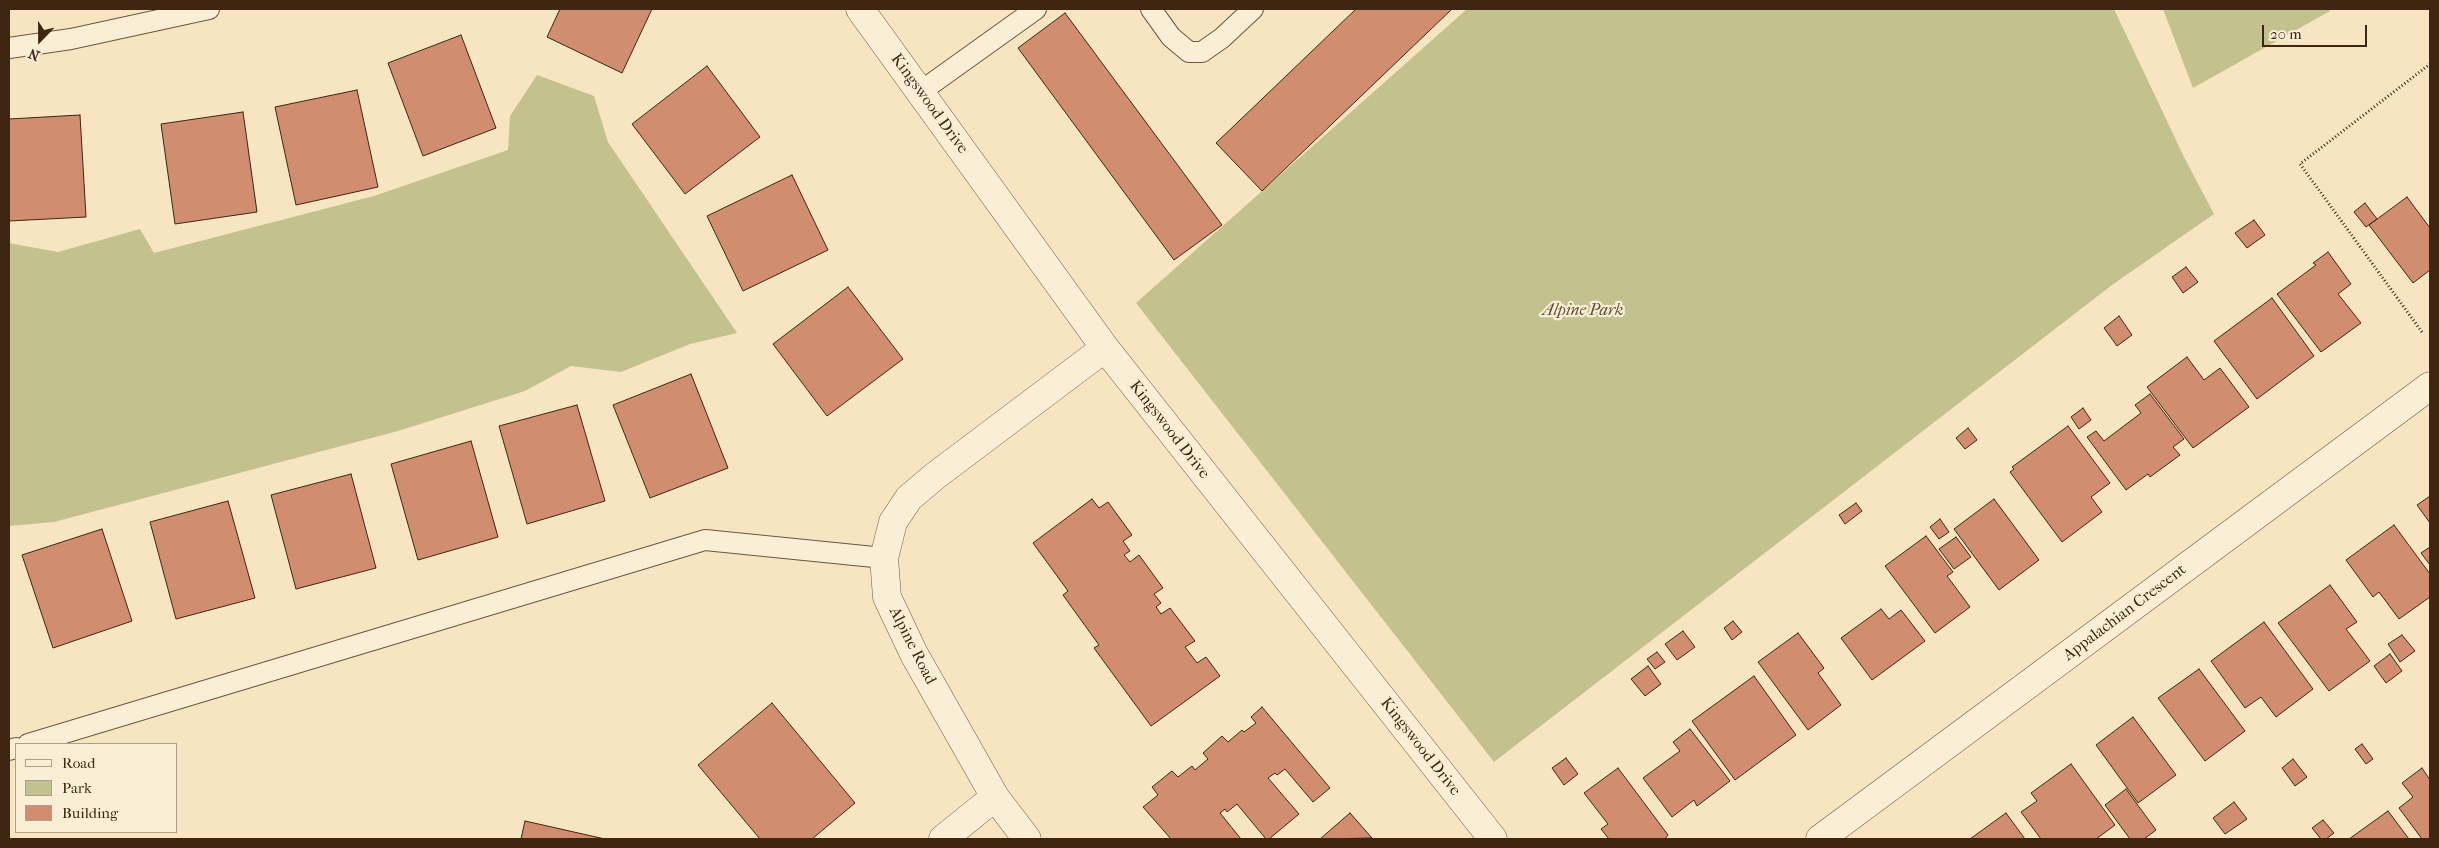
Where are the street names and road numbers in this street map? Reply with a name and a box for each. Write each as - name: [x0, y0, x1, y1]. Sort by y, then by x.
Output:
- street label: Kingswood Drive: [886, 50, 972, 158]
- street label: Kingswood Drive: [1125, 377, 1213, 483]
- street label: Appalachian Crescent: [2060, 561, 2190, 665]
- street label: Alpine Road: [884, 604, 940, 688]
- street label: Kingswood Drive: [1376, 694, 1464, 800]

